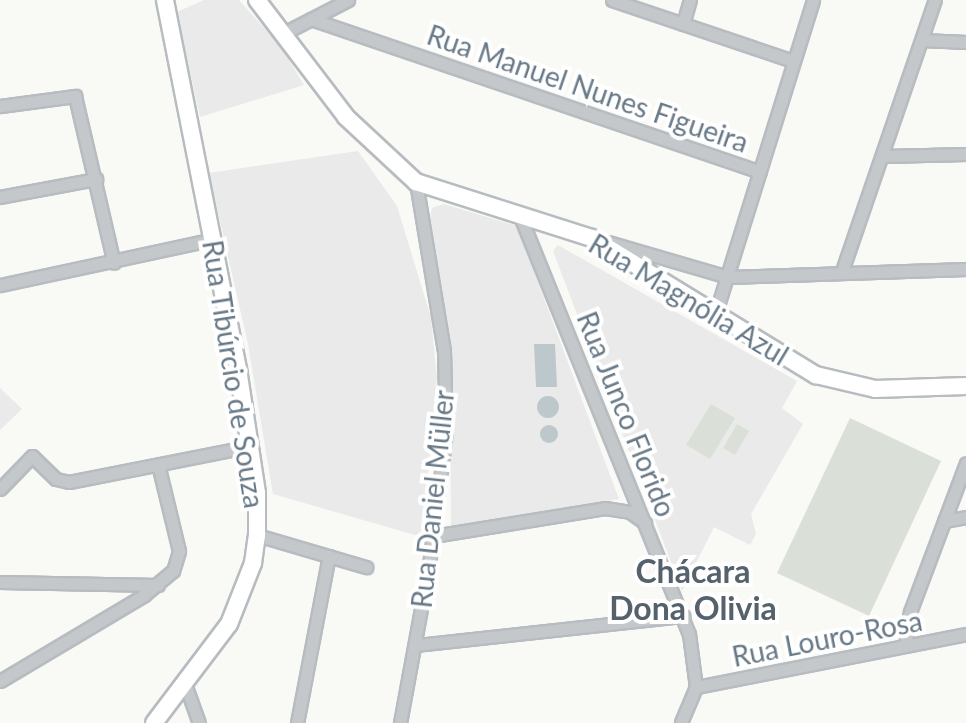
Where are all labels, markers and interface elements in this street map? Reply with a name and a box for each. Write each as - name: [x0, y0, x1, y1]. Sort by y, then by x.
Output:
- street label: Rua Manuel Nunes Figueira: [423, 17, 753, 159]
- street label: Rua Magnólia Azul: [583, 226, 795, 372]
- street label: Rua Tibúrcio de Souza: [196, 237, 272, 511]
- street label: Rua Junco Florido: [570, 306, 684, 522]
- street label: Rua Daniel Müller: [404, 388, 460, 610]
- district label: Chácara Dona Olivia: [609, 553, 777, 628]
- street label: Rua Louro-Rosa: [729, 603, 925, 673]

